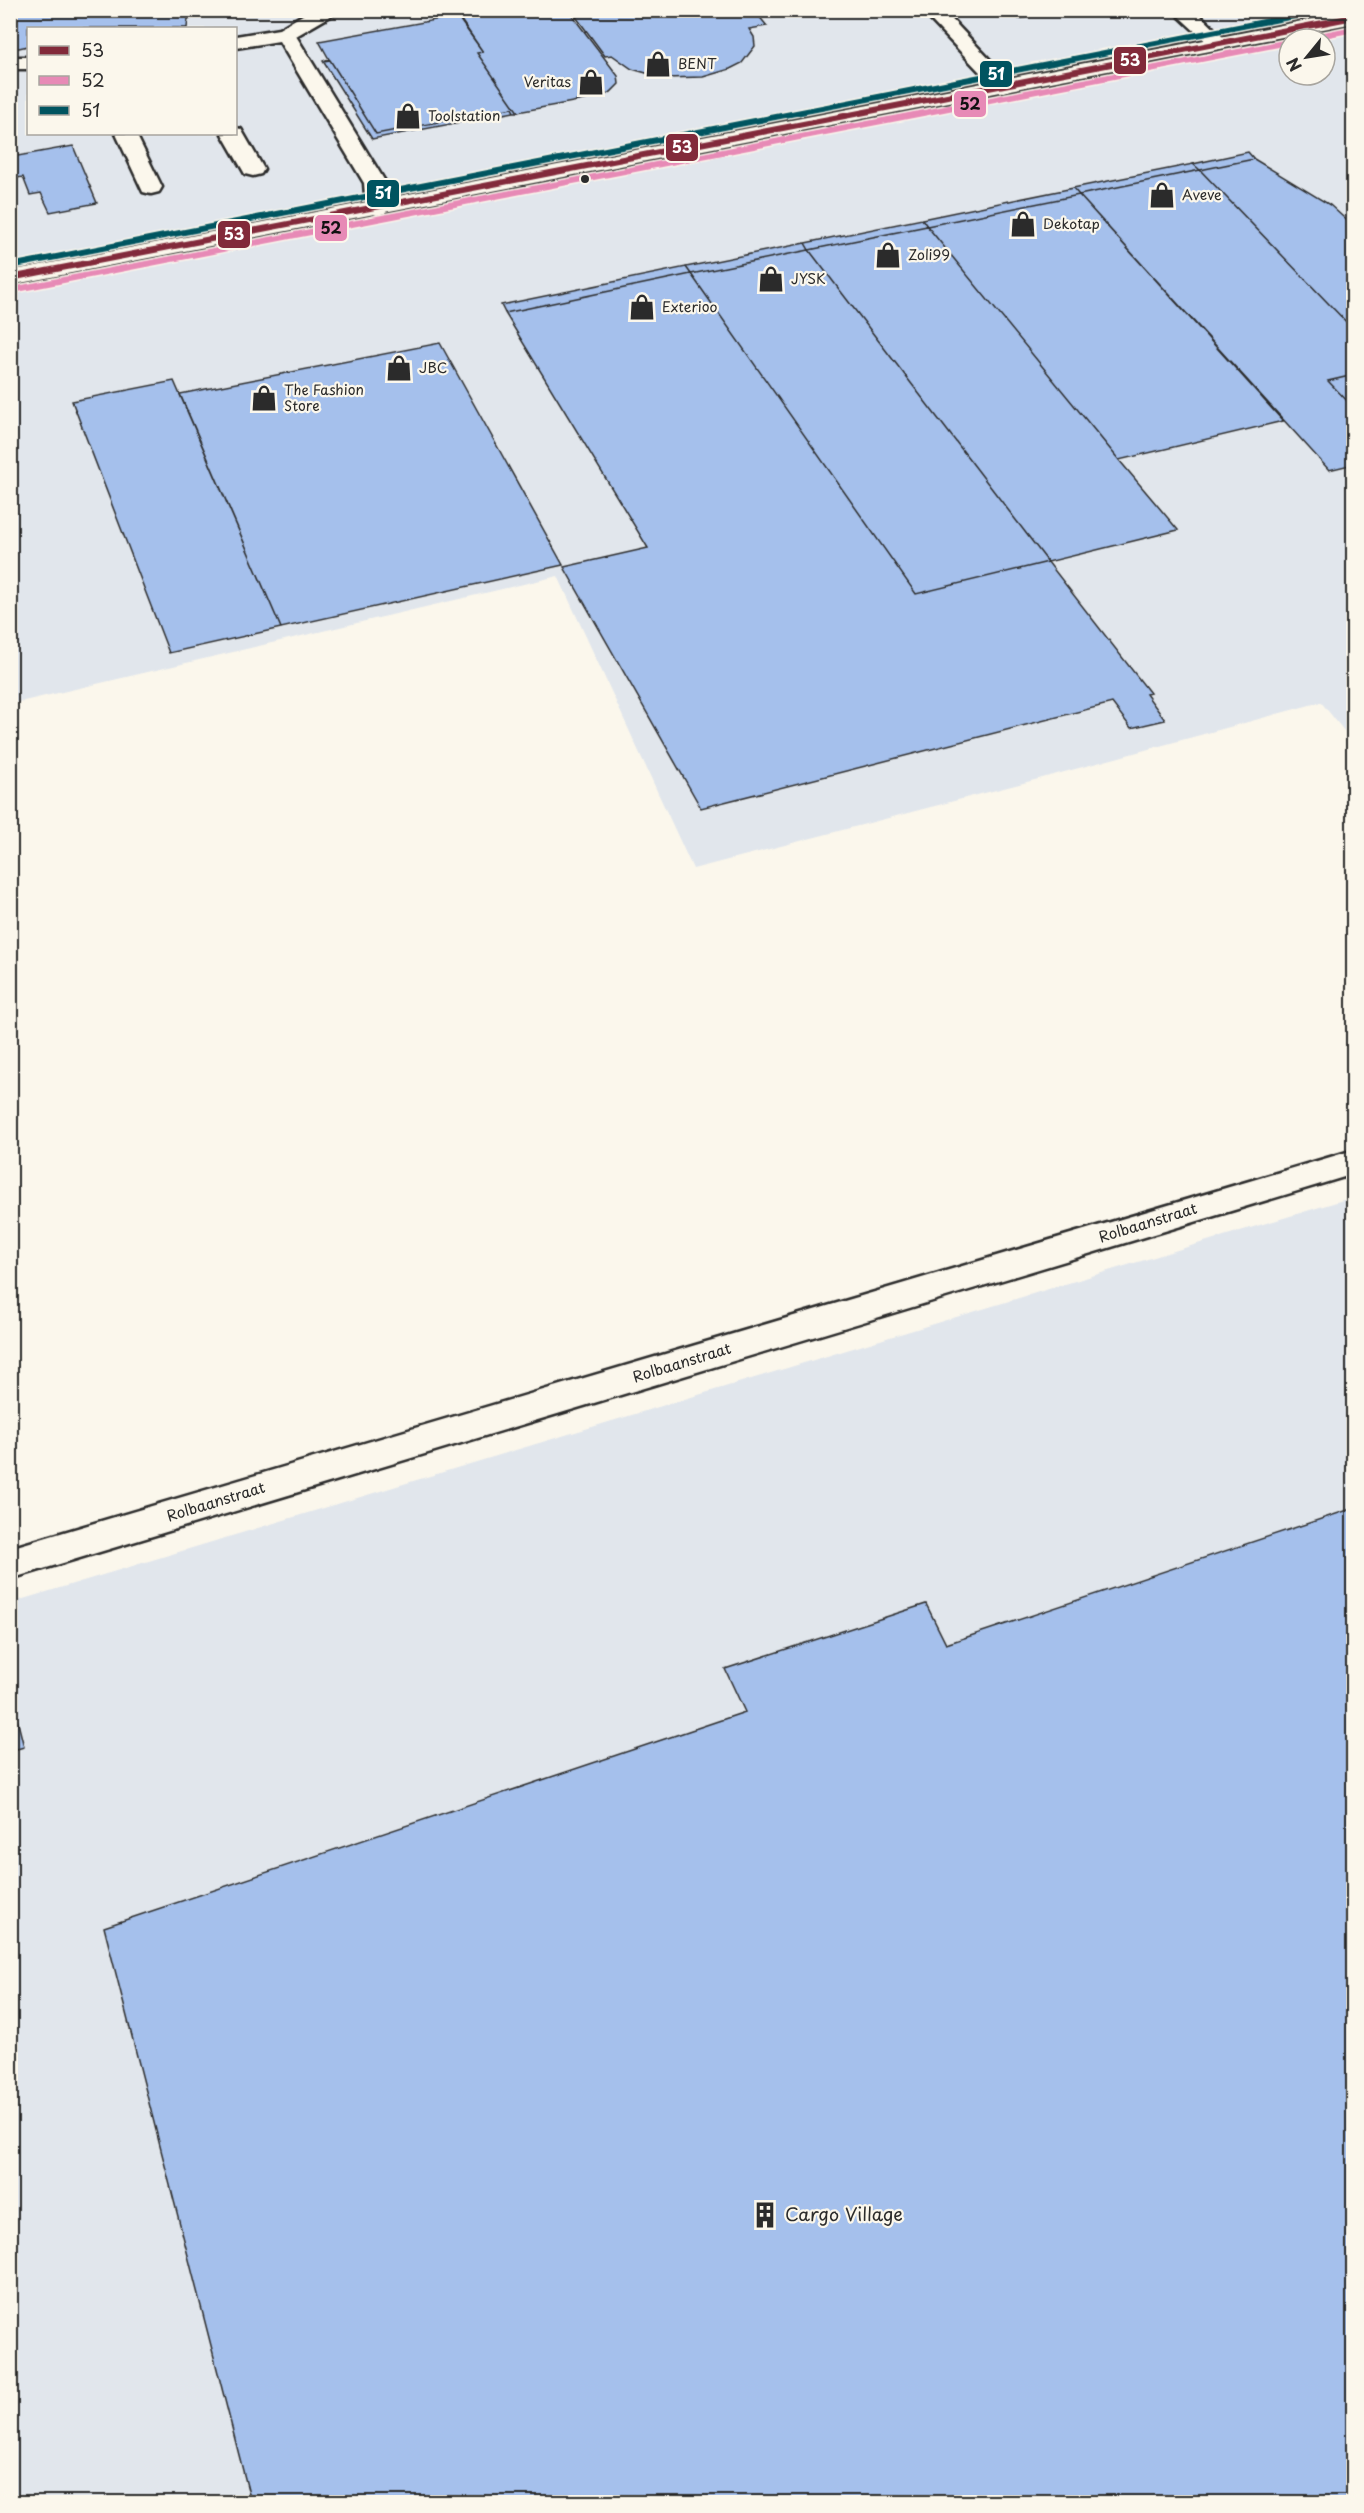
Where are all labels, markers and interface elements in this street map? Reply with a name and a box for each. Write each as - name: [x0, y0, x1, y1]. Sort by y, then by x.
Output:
- legend: [27, 27, 237, 135]
- north arrow: [1277, 27, 1337, 87]
- text: 53: [81, 36, 104, 63]
- line badge: 53: [1113, 46, 1147, 75]
- text: 53: [1120, 47, 1140, 71]
- shop icon: BENT: [643, 49, 673, 79]
- place label: BENT: [678, 53, 717, 74]
- text: N: [1280, 54, 1307, 76]
- line badge: 51: [979, 60, 1013, 88]
- text: 51: [987, 61, 1005, 85]
- text: 52: [81, 66, 105, 93]
- shop icon: Veritas: [576, 67, 606, 97]
- place label: Veritas: [524, 71, 571, 92]
- line badge: 52: [953, 90, 987, 118]
- text: 52: [960, 91, 980, 115]
- text: 51: [81, 96, 100, 123]
- shop icon: Toolstation: [393, 101, 423, 131]
- place label: Toolstation: [428, 105, 500, 126]
- line badge: 53: [665, 133, 699, 162]
- text: 53: [672, 134, 692, 158]
- unlabelled marker: [579, 173, 591, 185]
- line badge: 51: [366, 179, 400, 208]
- text: 51: [374, 180, 392, 204]
- shop icon: Aveve: [1147, 180, 1177, 210]
- place label: Aveve: [1182, 184, 1222, 205]
- shop icon: Dekotap: [1008, 209, 1038, 239]
- place label: Dekotap: [1043, 213, 1100, 234]
- line badge: 52: [314, 214, 348, 242]
- text: 52: [321, 215, 341, 239]
- line badge: 53: [217, 220, 251, 249]
- text: 53: [224, 221, 244, 245]
- shop icon: Zoli99: [873, 240, 903, 270]
- place label: Zoli99: [908, 244, 950, 265]
- shop icon: JYSK: [756, 264, 786, 294]
- place label: JYSK: [791, 268, 826, 289]
- shop icon: Exterioo: [627, 292, 657, 322]
- place label: Exterioo: [662, 296, 717, 317]
- shop icon: JBC: [384, 353, 414, 383]
- place label: JBC: [419, 357, 447, 378]
- place label: The Fashion Store: [284, 379, 364, 416]
- shop icon: The Fashion Store: [249, 383, 279, 413]
- street label: Rolbaanstraat: [1096, 1196, 1200, 1247]
- street label: Rolbaanstraat: [630, 1336, 734, 1387]
- street label: Rolbaanstraat: [164, 1475, 268, 1526]
- building icon: Cargo Village: [750, 2200, 780, 2230]
- place label: Cargo Village: [785, 2200, 903, 2227]

